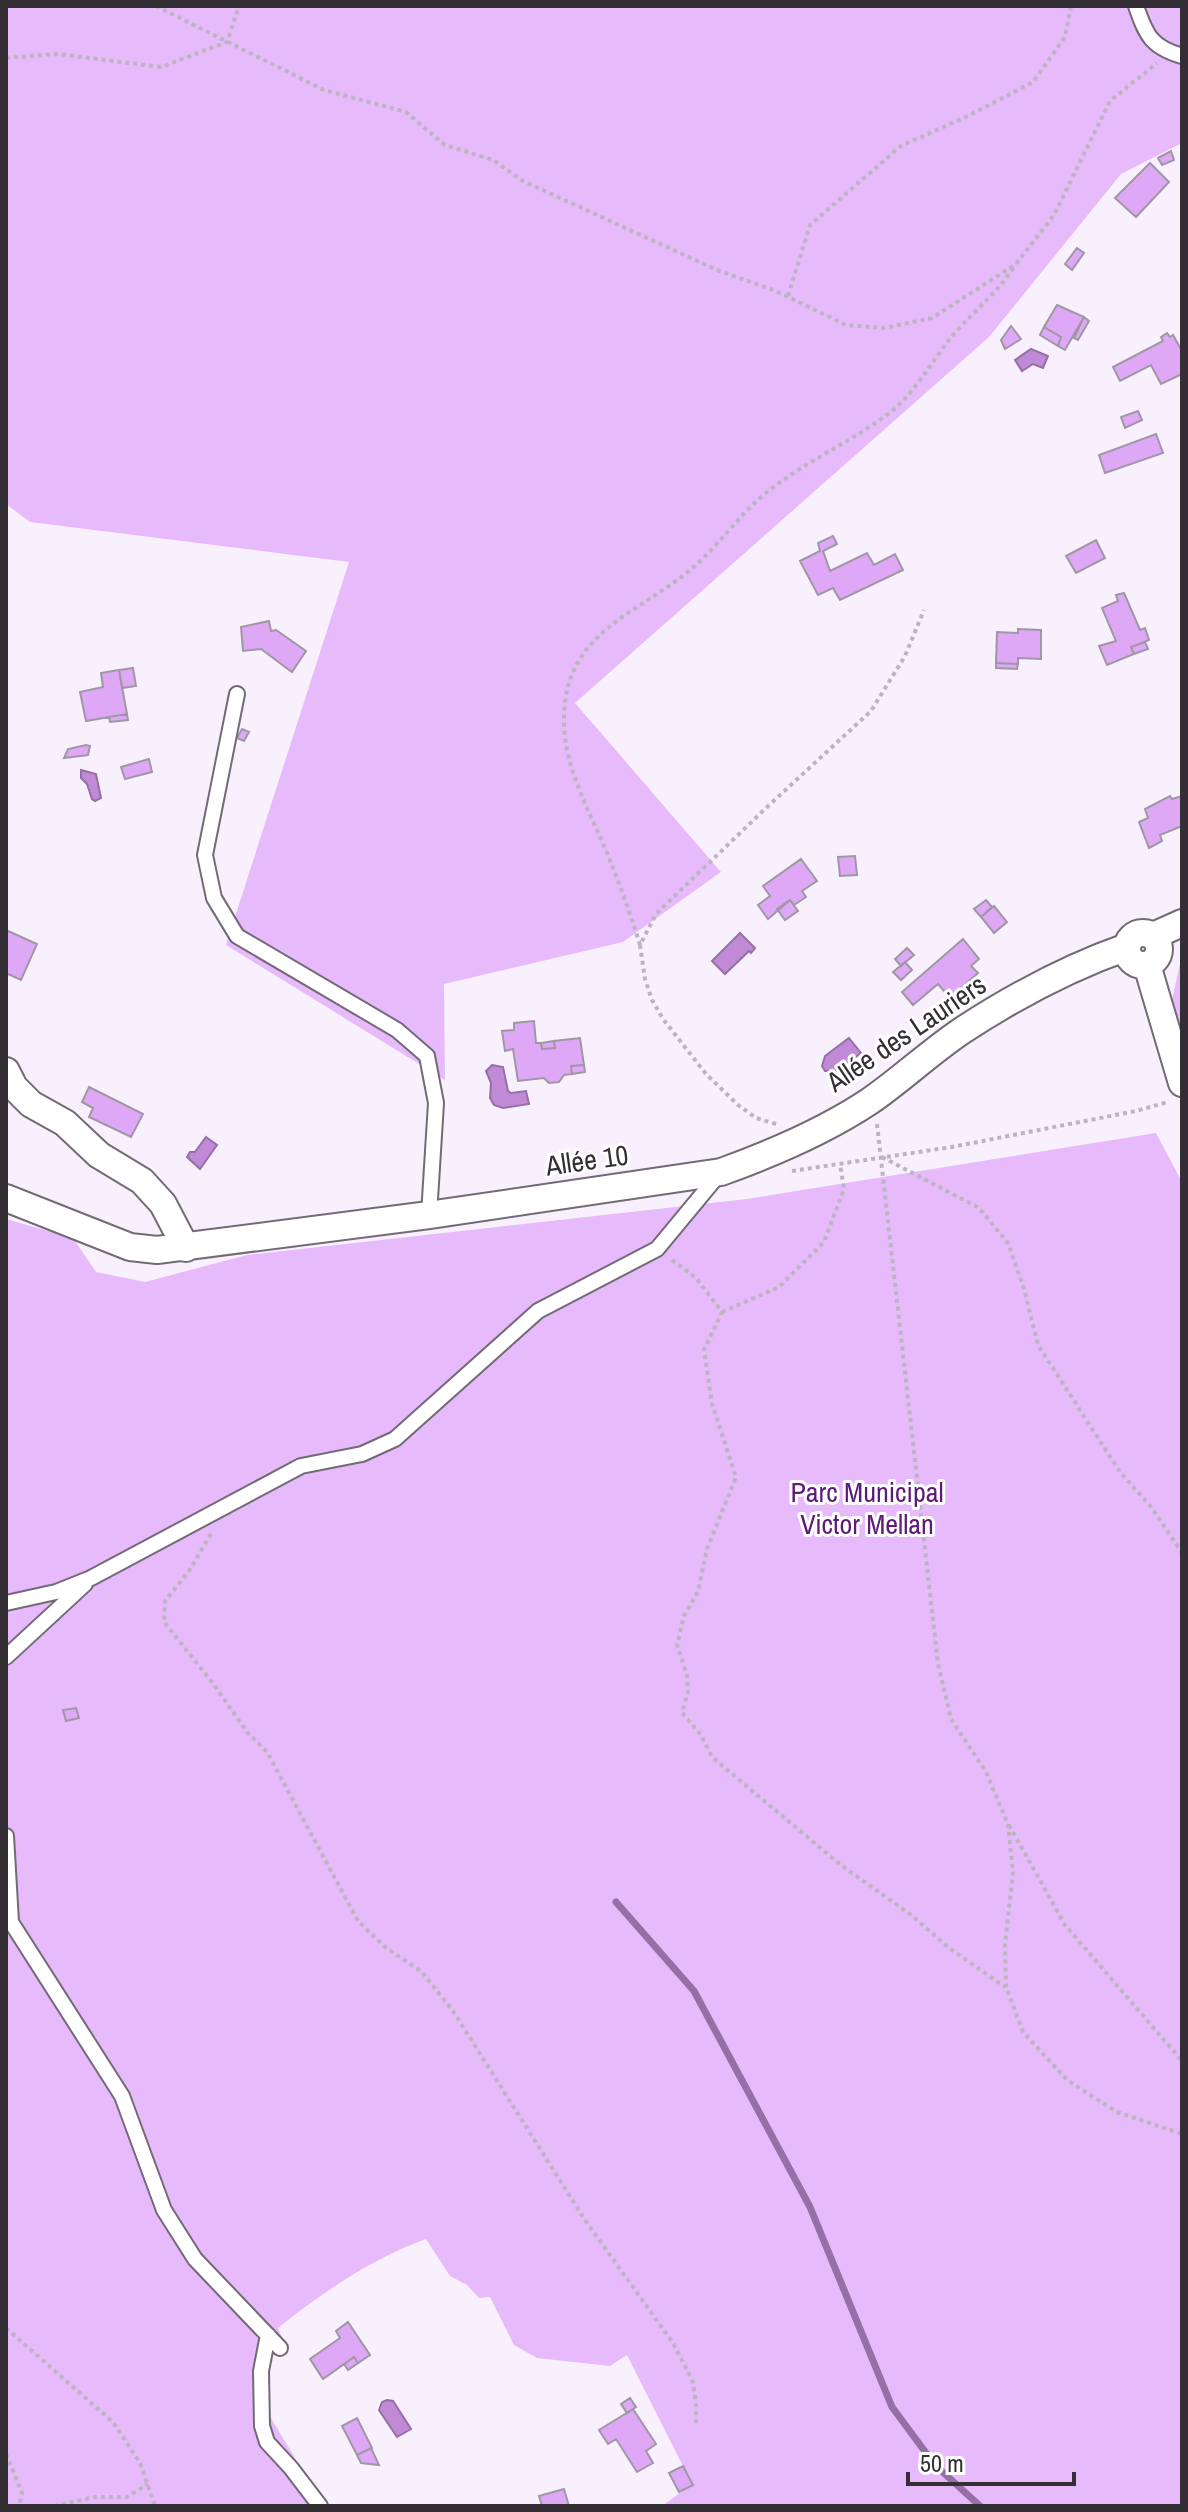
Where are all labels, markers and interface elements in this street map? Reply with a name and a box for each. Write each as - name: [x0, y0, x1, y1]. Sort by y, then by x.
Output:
- street label: Allée des Lauriers: [818, 966, 993, 1101]
- street label: Allée 10: [542, 1135, 631, 1185]
- park label: Parc Municipal Victor Mellan: [790, 1473, 944, 1543]
- scale bar: [908, 2436, 1074, 2486]
- text: 50 m: [920, 2447, 964, 2479]

